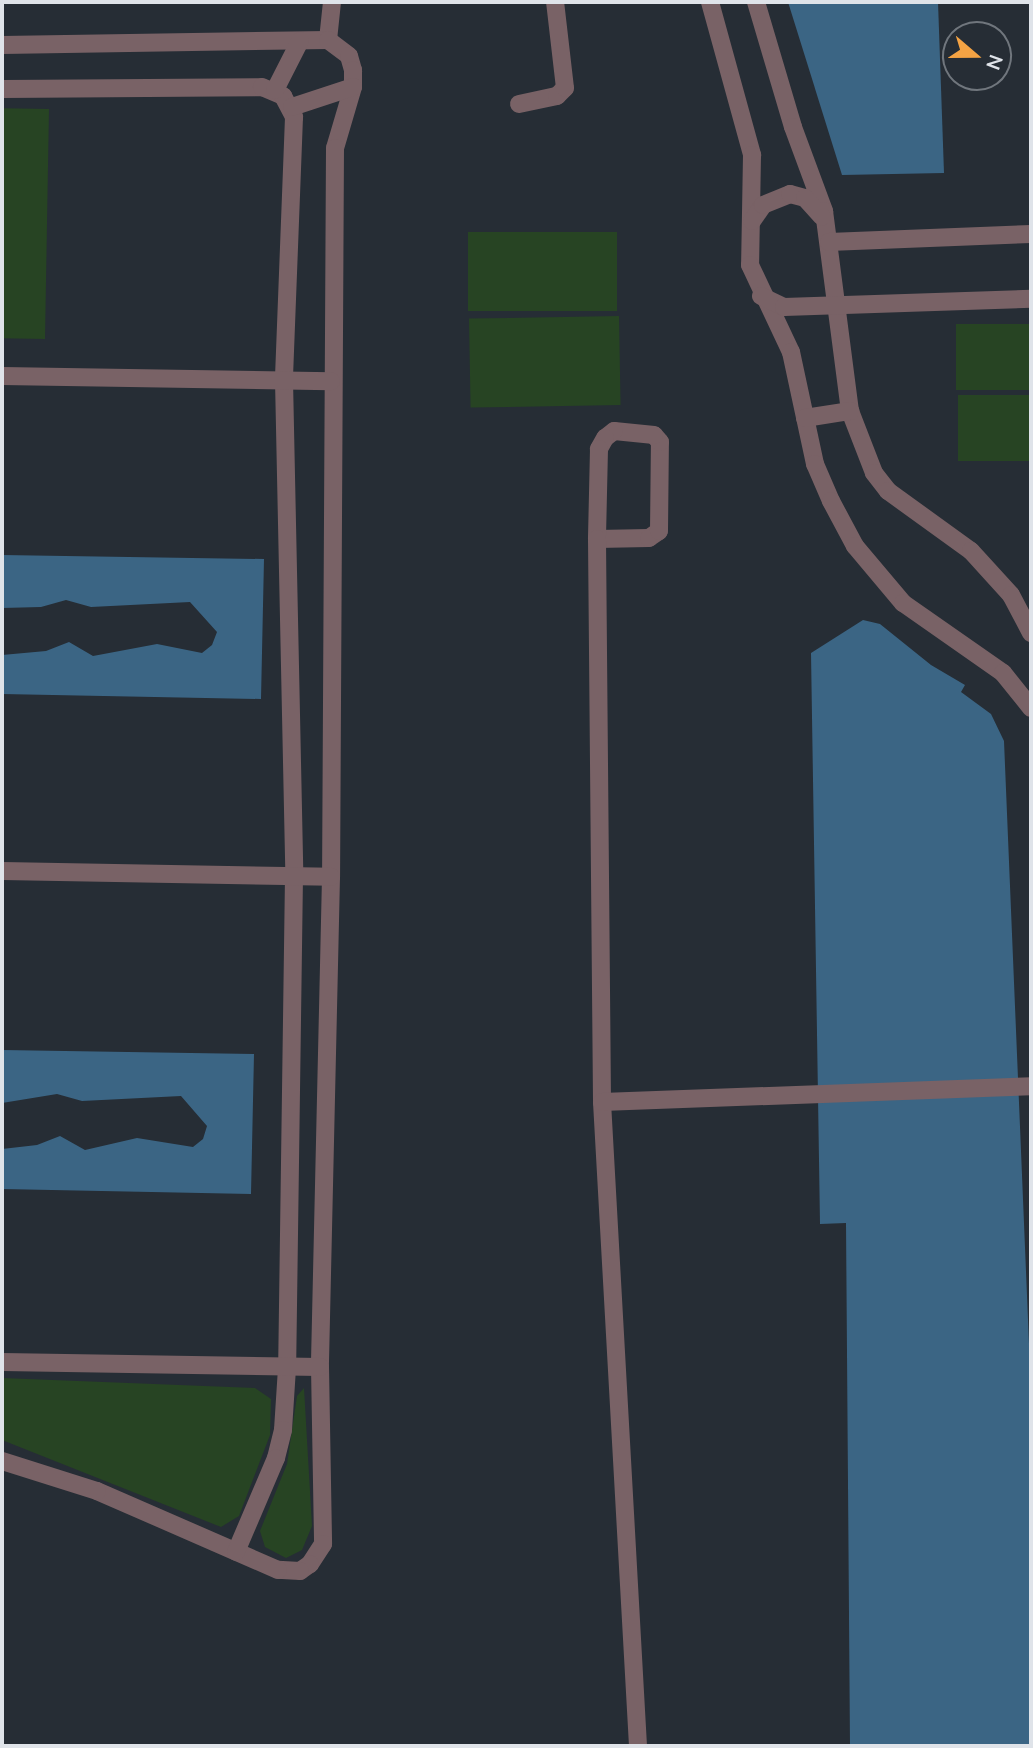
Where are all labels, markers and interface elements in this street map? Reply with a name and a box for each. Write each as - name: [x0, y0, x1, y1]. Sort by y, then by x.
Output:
- north arrow: [942, 21, 1012, 91]
- text: N: [981, 52, 1009, 73]

